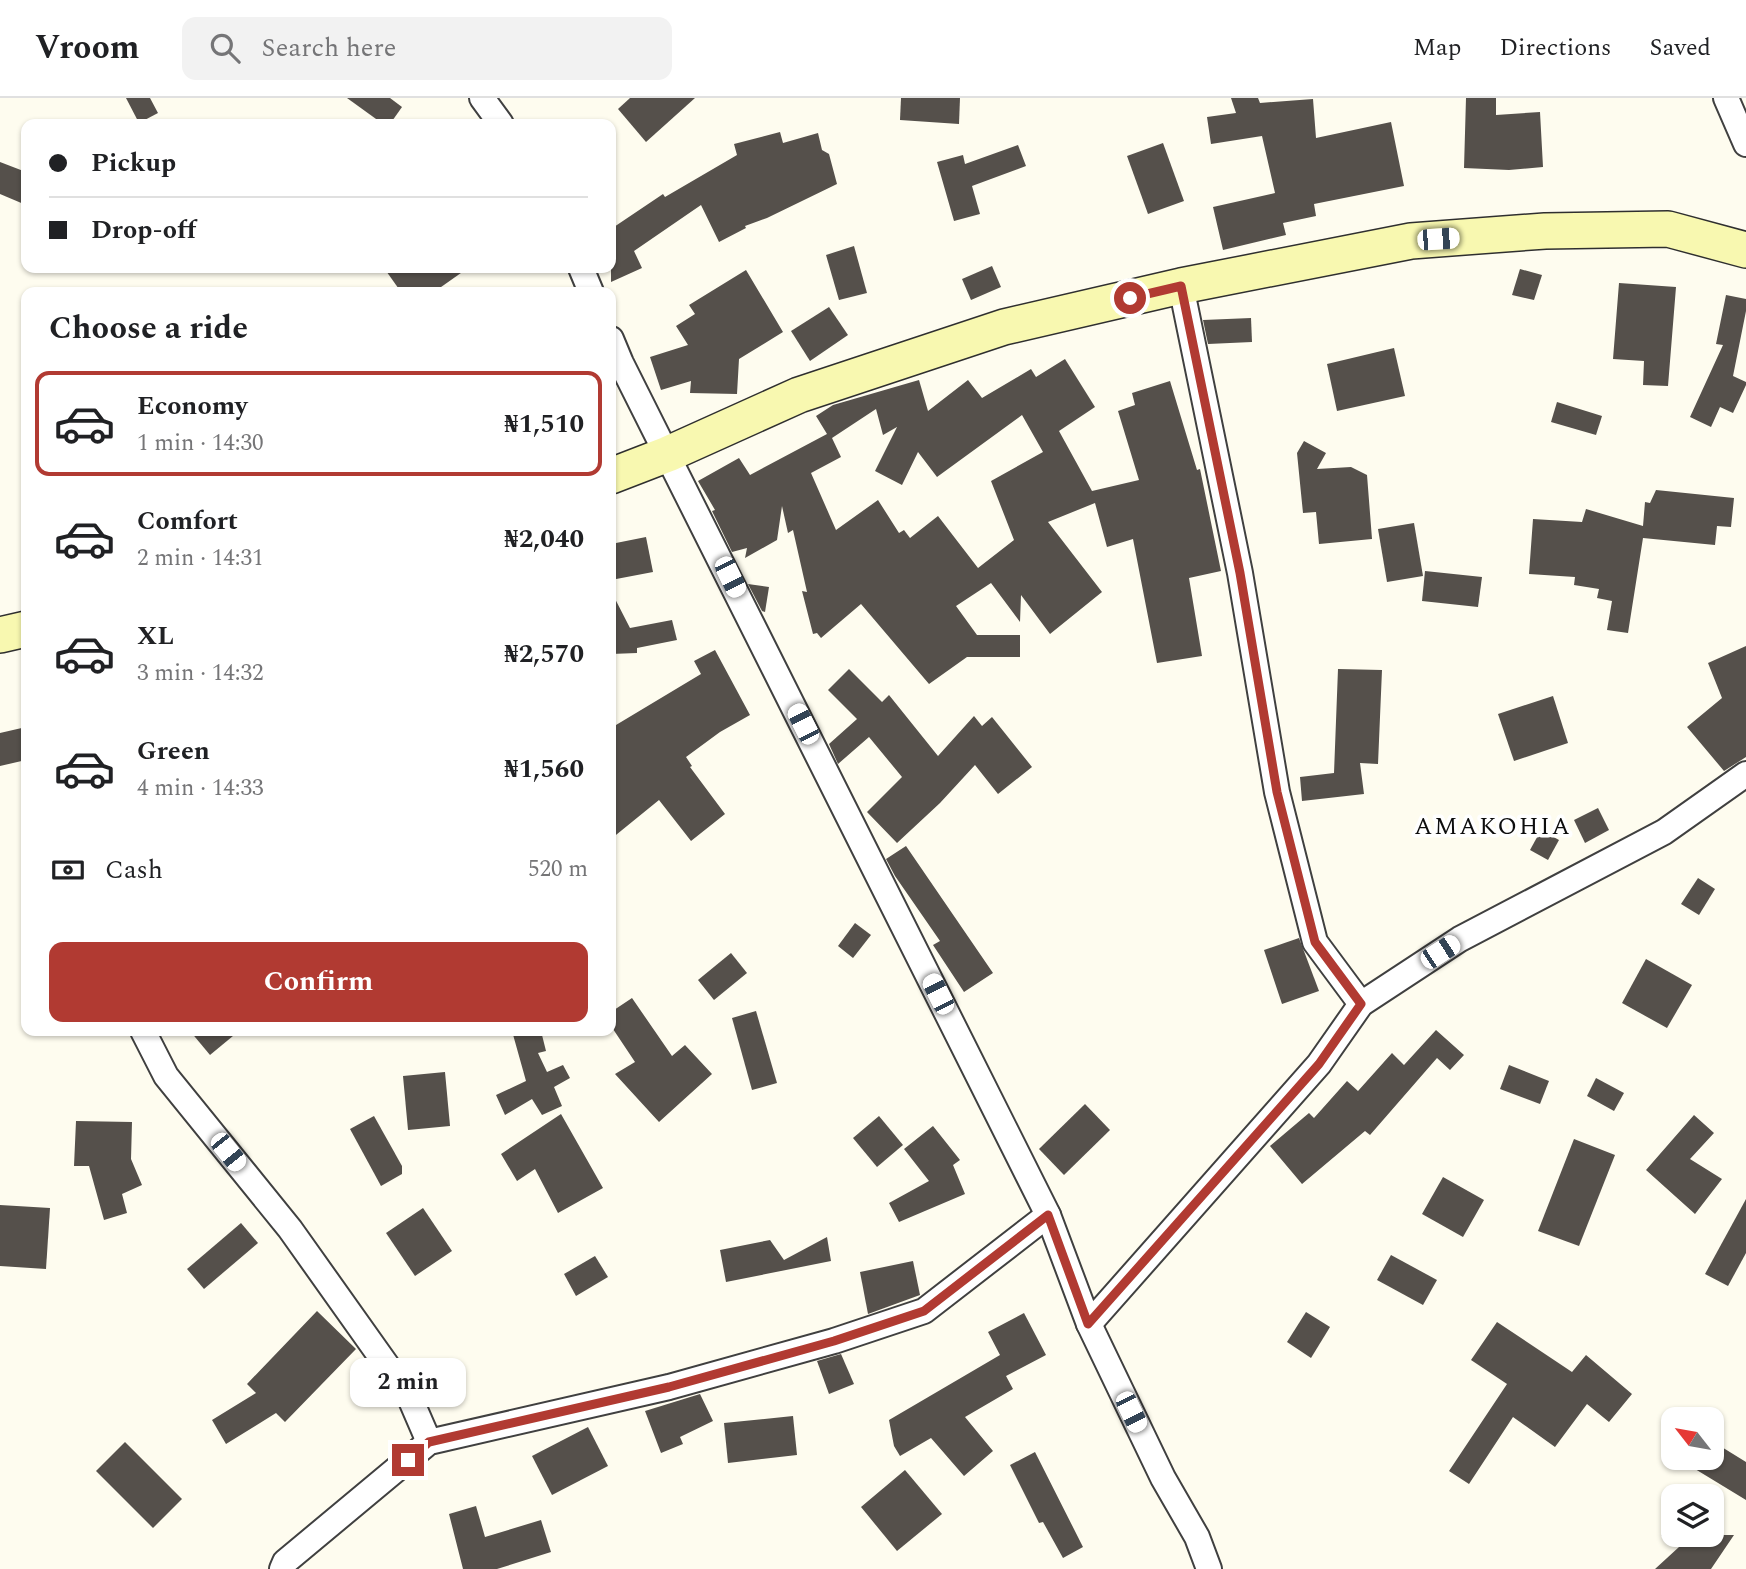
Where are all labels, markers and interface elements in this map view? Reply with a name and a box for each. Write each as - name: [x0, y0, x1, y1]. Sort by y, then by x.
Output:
- search box: [182, 17, 672, 80]
- text: Vroom: [35, 23, 140, 73]
- text: Search here: [262, 28, 396, 68]
- icon: search: [206, 29, 244, 67]
- text: Map: [1413, 30, 1461, 66]
- text: Directions: [1499, 30, 1611, 66]
- text: Saved: [1649, 30, 1711, 66]
- text: Pickup: [91, 143, 176, 183]
- text: Drop-off: [91, 210, 196, 250]
- car: [1417, 227, 1460, 251]
- route start: [1114, 282, 1146, 314]
- text: Choose a ride: [49, 304, 248, 353]
- text: Economy: [137, 386, 247, 426]
- icon: car: [53, 392, 116, 455]
- text: ₦1,510: [504, 404, 584, 444]
- text: 1 min · 14:30: [137, 426, 264, 461]
- text: Comfort: [137, 501, 238, 541]
- icon: car: [53, 507, 116, 570]
- text: ₦2,040: [504, 519, 584, 559]
- text: 2 min · 14:31: [137, 541, 264, 576]
- car: [712, 554, 749, 600]
- text: XL: [137, 616, 174, 656]
- icon: car: [53, 622, 116, 685]
- text: ₦2,570: [504, 634, 584, 674]
- text: 3 min · 14:32: [137, 656, 264, 691]
- car: [785, 701, 822, 747]
- text: Green: [137, 731, 210, 771]
- icon: car: [53, 737, 116, 800]
- text: ₦1,560: [504, 749, 584, 789]
- text: 4 min · 14:33: [137, 771, 264, 806]
- district label: AMAKOHIA: [1414, 809, 1572, 845]
- text: Cash: [105, 850, 163, 890]
- icon: cash: [49, 851, 87, 889]
- text: 520 m: [528, 852, 588, 887]
- car: [1417, 932, 1464, 972]
- button: Confirm: [49, 942, 588, 1022]
- car: [920, 971, 957, 1017]
- car: [207, 1129, 250, 1175]
- callout: 2 min: [350, 1358, 466, 1408]
- text: 2 min: [377, 1365, 439, 1400]
- car: [1113, 1389, 1150, 1435]
- north arrow: [1661, 1407, 1724, 1470]
- map controls: [1661, 1407, 1724, 1547]
- route end: [392, 1444, 424, 1476]
- button: layers: [1661, 1484, 1724, 1547]

